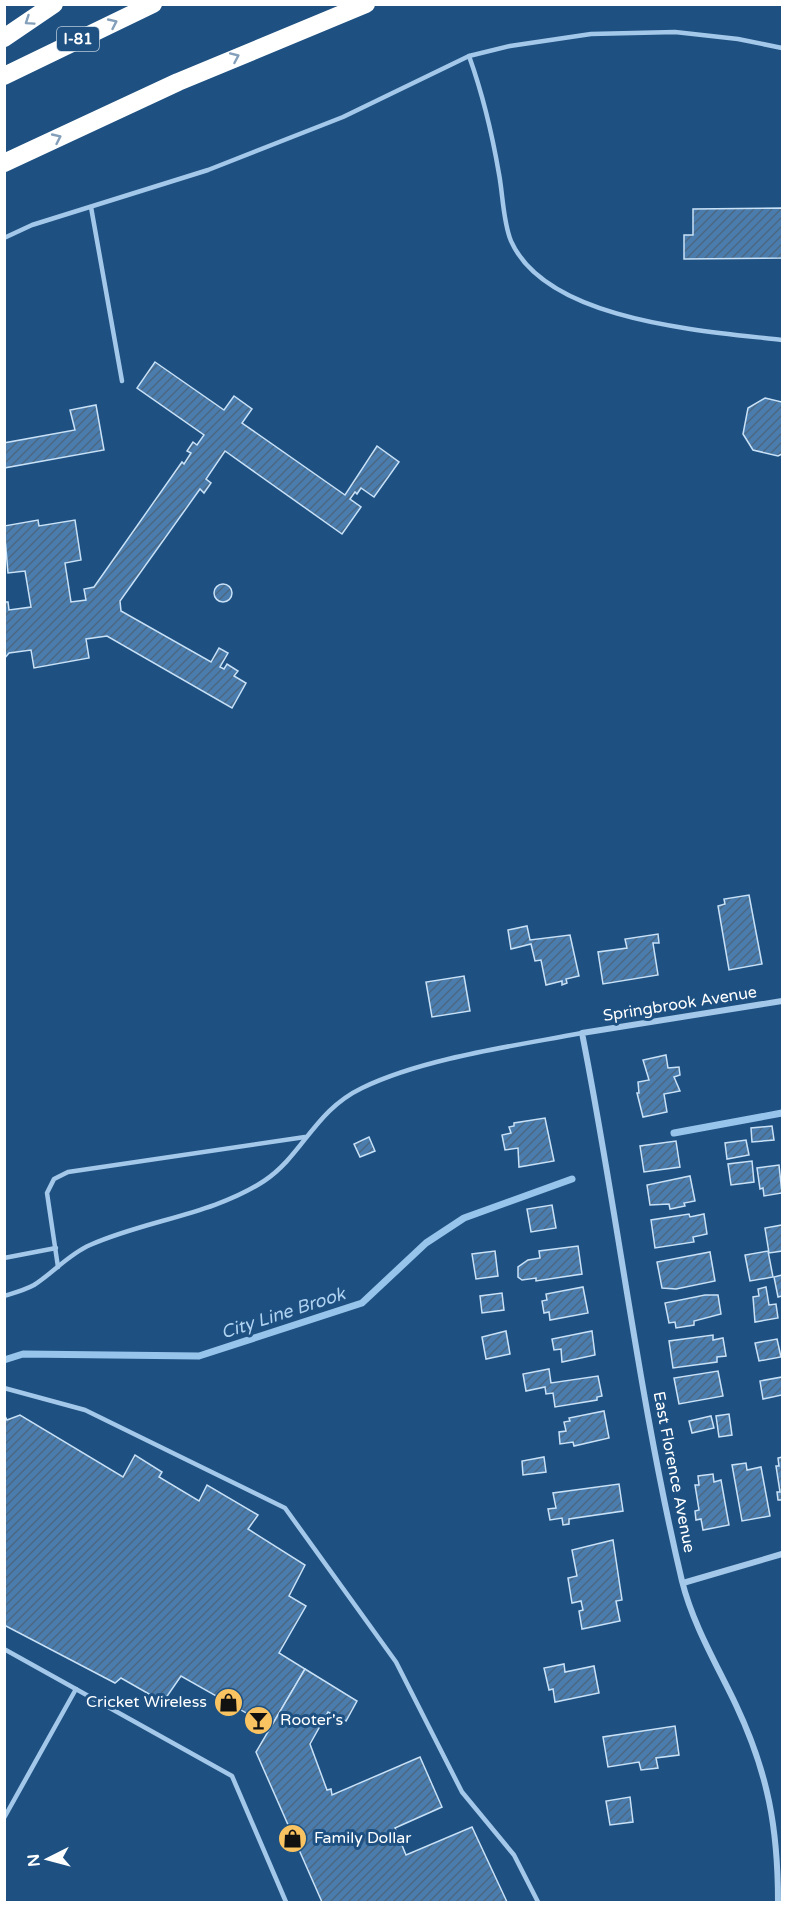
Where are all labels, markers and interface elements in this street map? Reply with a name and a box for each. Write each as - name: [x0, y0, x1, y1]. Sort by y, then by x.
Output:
- one-way arrow: [25, 14, 36, 25]
- one-way arrow: [107, 18, 118, 30]
- road number: I-81: [57, 27, 99, 51]
- one-way arrow: [228, 52, 239, 64]
- one-way arrow: [51, 134, 62, 146]
- street label: Springbrook Avenue: [602, 982, 758, 1026]
- water label: City Line Brook: [218, 1282, 349, 1343]
- street label: East Florence Avenue: [649, 1390, 699, 1554]
- shop icon: Cricket Wireless: [212, 1686, 244, 1718]
- place label: Cricket Wireless: [86, 1692, 207, 1712]
- bar icon: Rooter's: [243, 1704, 275, 1736]
- place label: Rooter's: [280, 1710, 343, 1730]
- shop icon: Family Dollar: [277, 1822, 309, 1854]
- place label: Family Dollar: [314, 1828, 412, 1848]
- north arrow: [18, 1829, 78, 1889]
- text: N: [23, 1853, 45, 1868]

